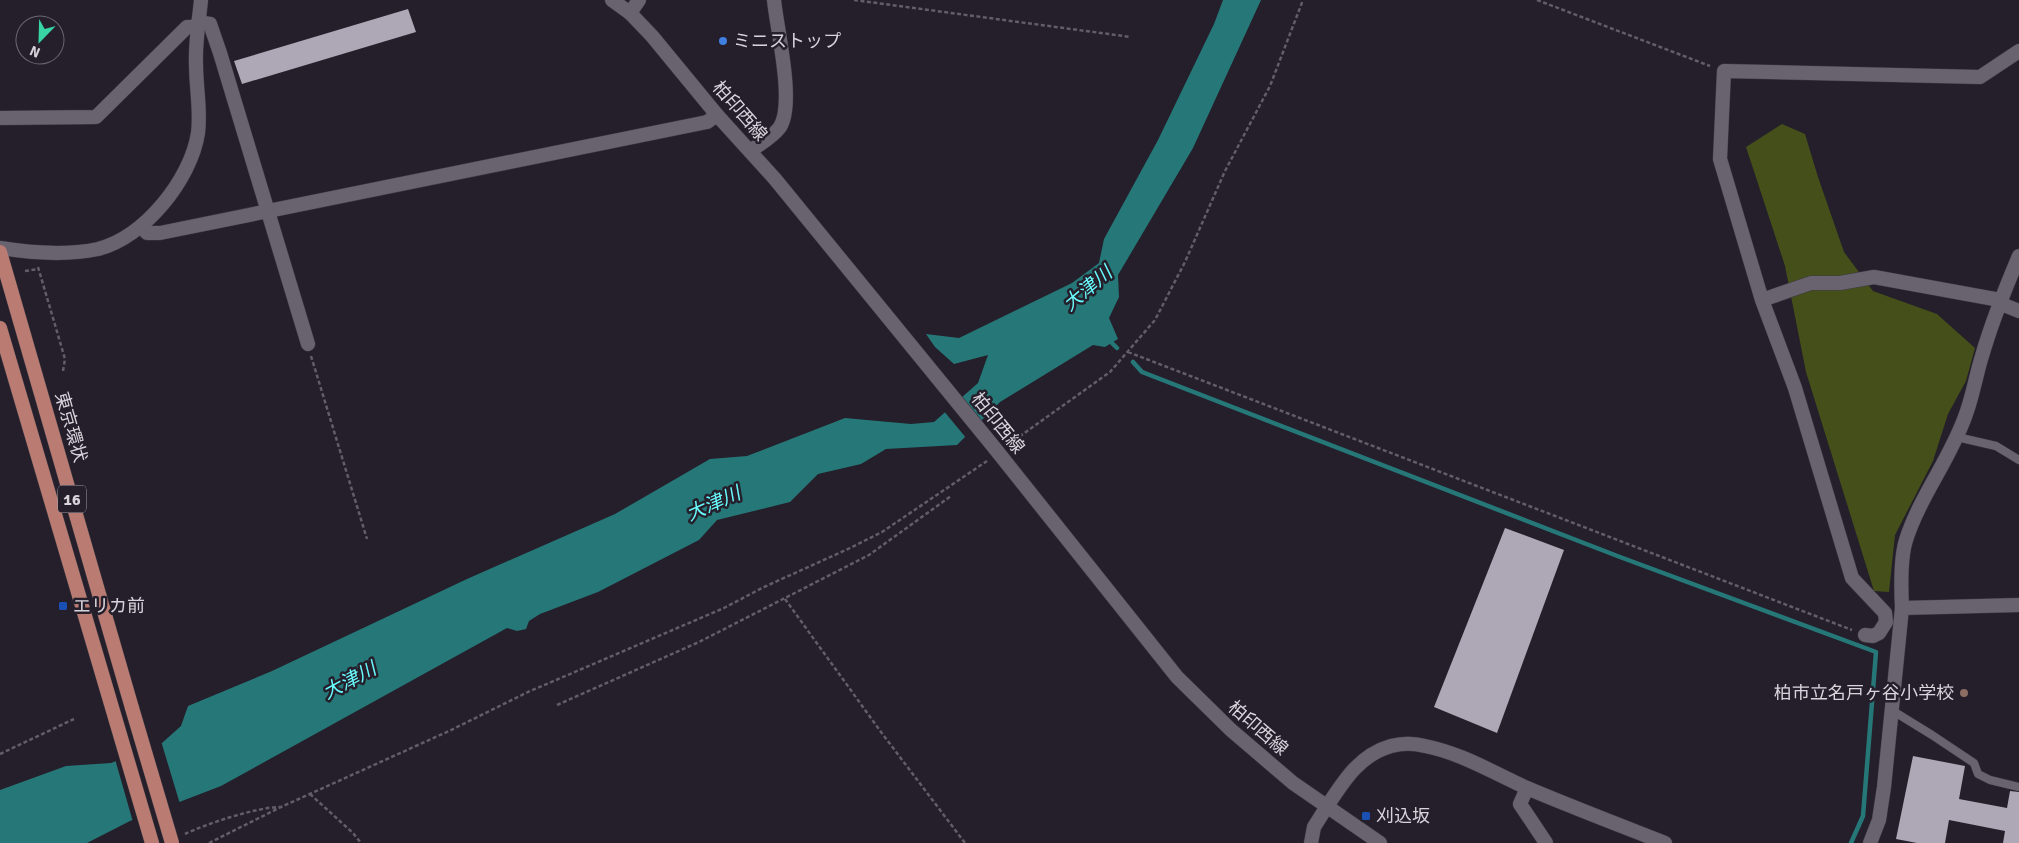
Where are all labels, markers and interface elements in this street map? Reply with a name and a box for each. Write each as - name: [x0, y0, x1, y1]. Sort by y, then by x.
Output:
- north arrow: [15, 15, 65, 65]
- place label: ミニストップ: [733, 30, 841, 52]
- marker: ミニストップ: [717, 35, 729, 47]
- text: N: [27, 42, 43, 61]
- street label: 柏印西線: [708, 77, 772, 145]
- water label: 大津川: [1058, 260, 1119, 316]
- street label: 柏印西線: [967, 388, 1029, 458]
- street label: 東京環状: [51, 389, 91, 465]
- water label: 大津川: [682, 481, 746, 526]
- road number: 16: [58, 486, 86, 512]
- place label: エリカ前: [73, 595, 145, 617]
- marker: エリカ前: [57, 600, 69, 612]
- water label: 大津川: [319, 656, 382, 705]
- place label: 柏市立名戸ヶ谷小学校: [1774, 682, 1954, 704]
- marker: 柏市立名戸ヶ谷小学校: [1958, 687, 1970, 699]
- street label: 柏印西線: [1224, 696, 1292, 760]
- place label: 刈込坂: [1376, 805, 1430, 827]
- marker: 刈込坂: [1360, 810, 1372, 822]

